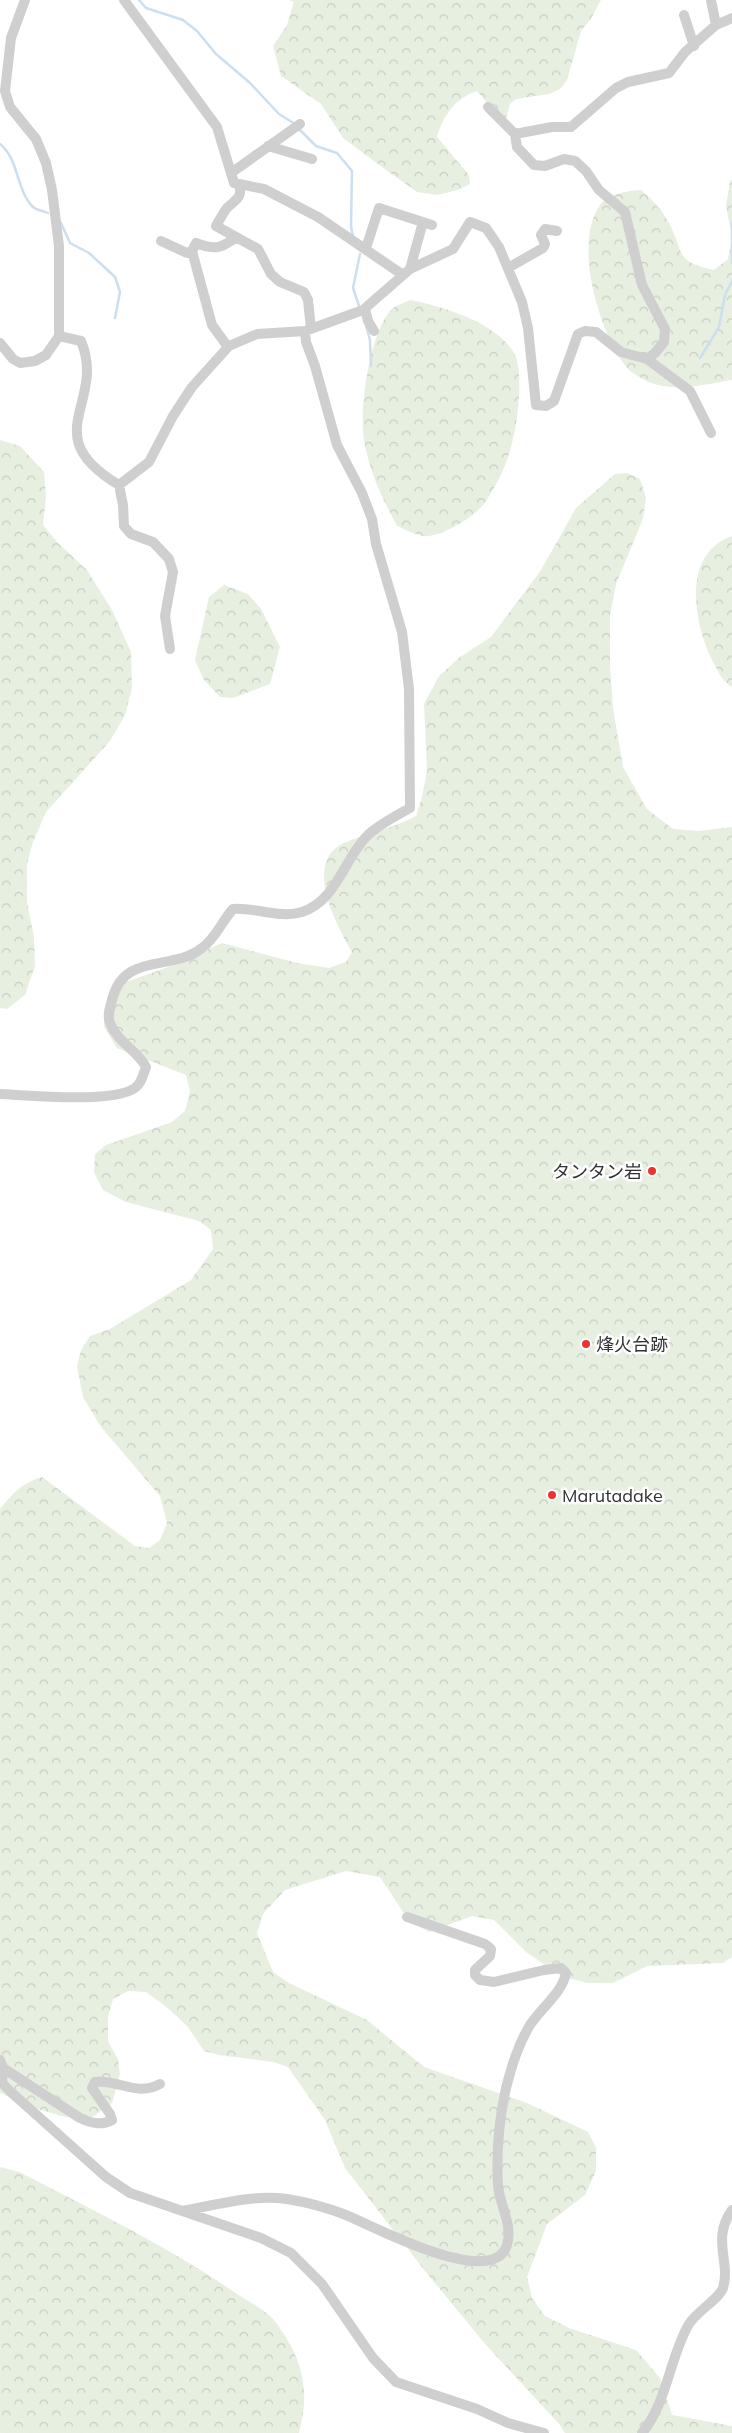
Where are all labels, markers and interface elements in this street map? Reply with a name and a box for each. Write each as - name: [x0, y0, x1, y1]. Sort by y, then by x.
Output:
- place label: タンタン岩: [552, 1160, 642, 1183]
- marker: タンタン岩: [646, 1165, 658, 1177]
- place label: 烽火台跡: [596, 1333, 668, 1356]
- marker: 烽火台跡: [580, 1338, 592, 1350]
- place label: Marutadake: [562, 1484, 663, 1507]
- marker: Marutadake: [546, 1489, 558, 1501]

